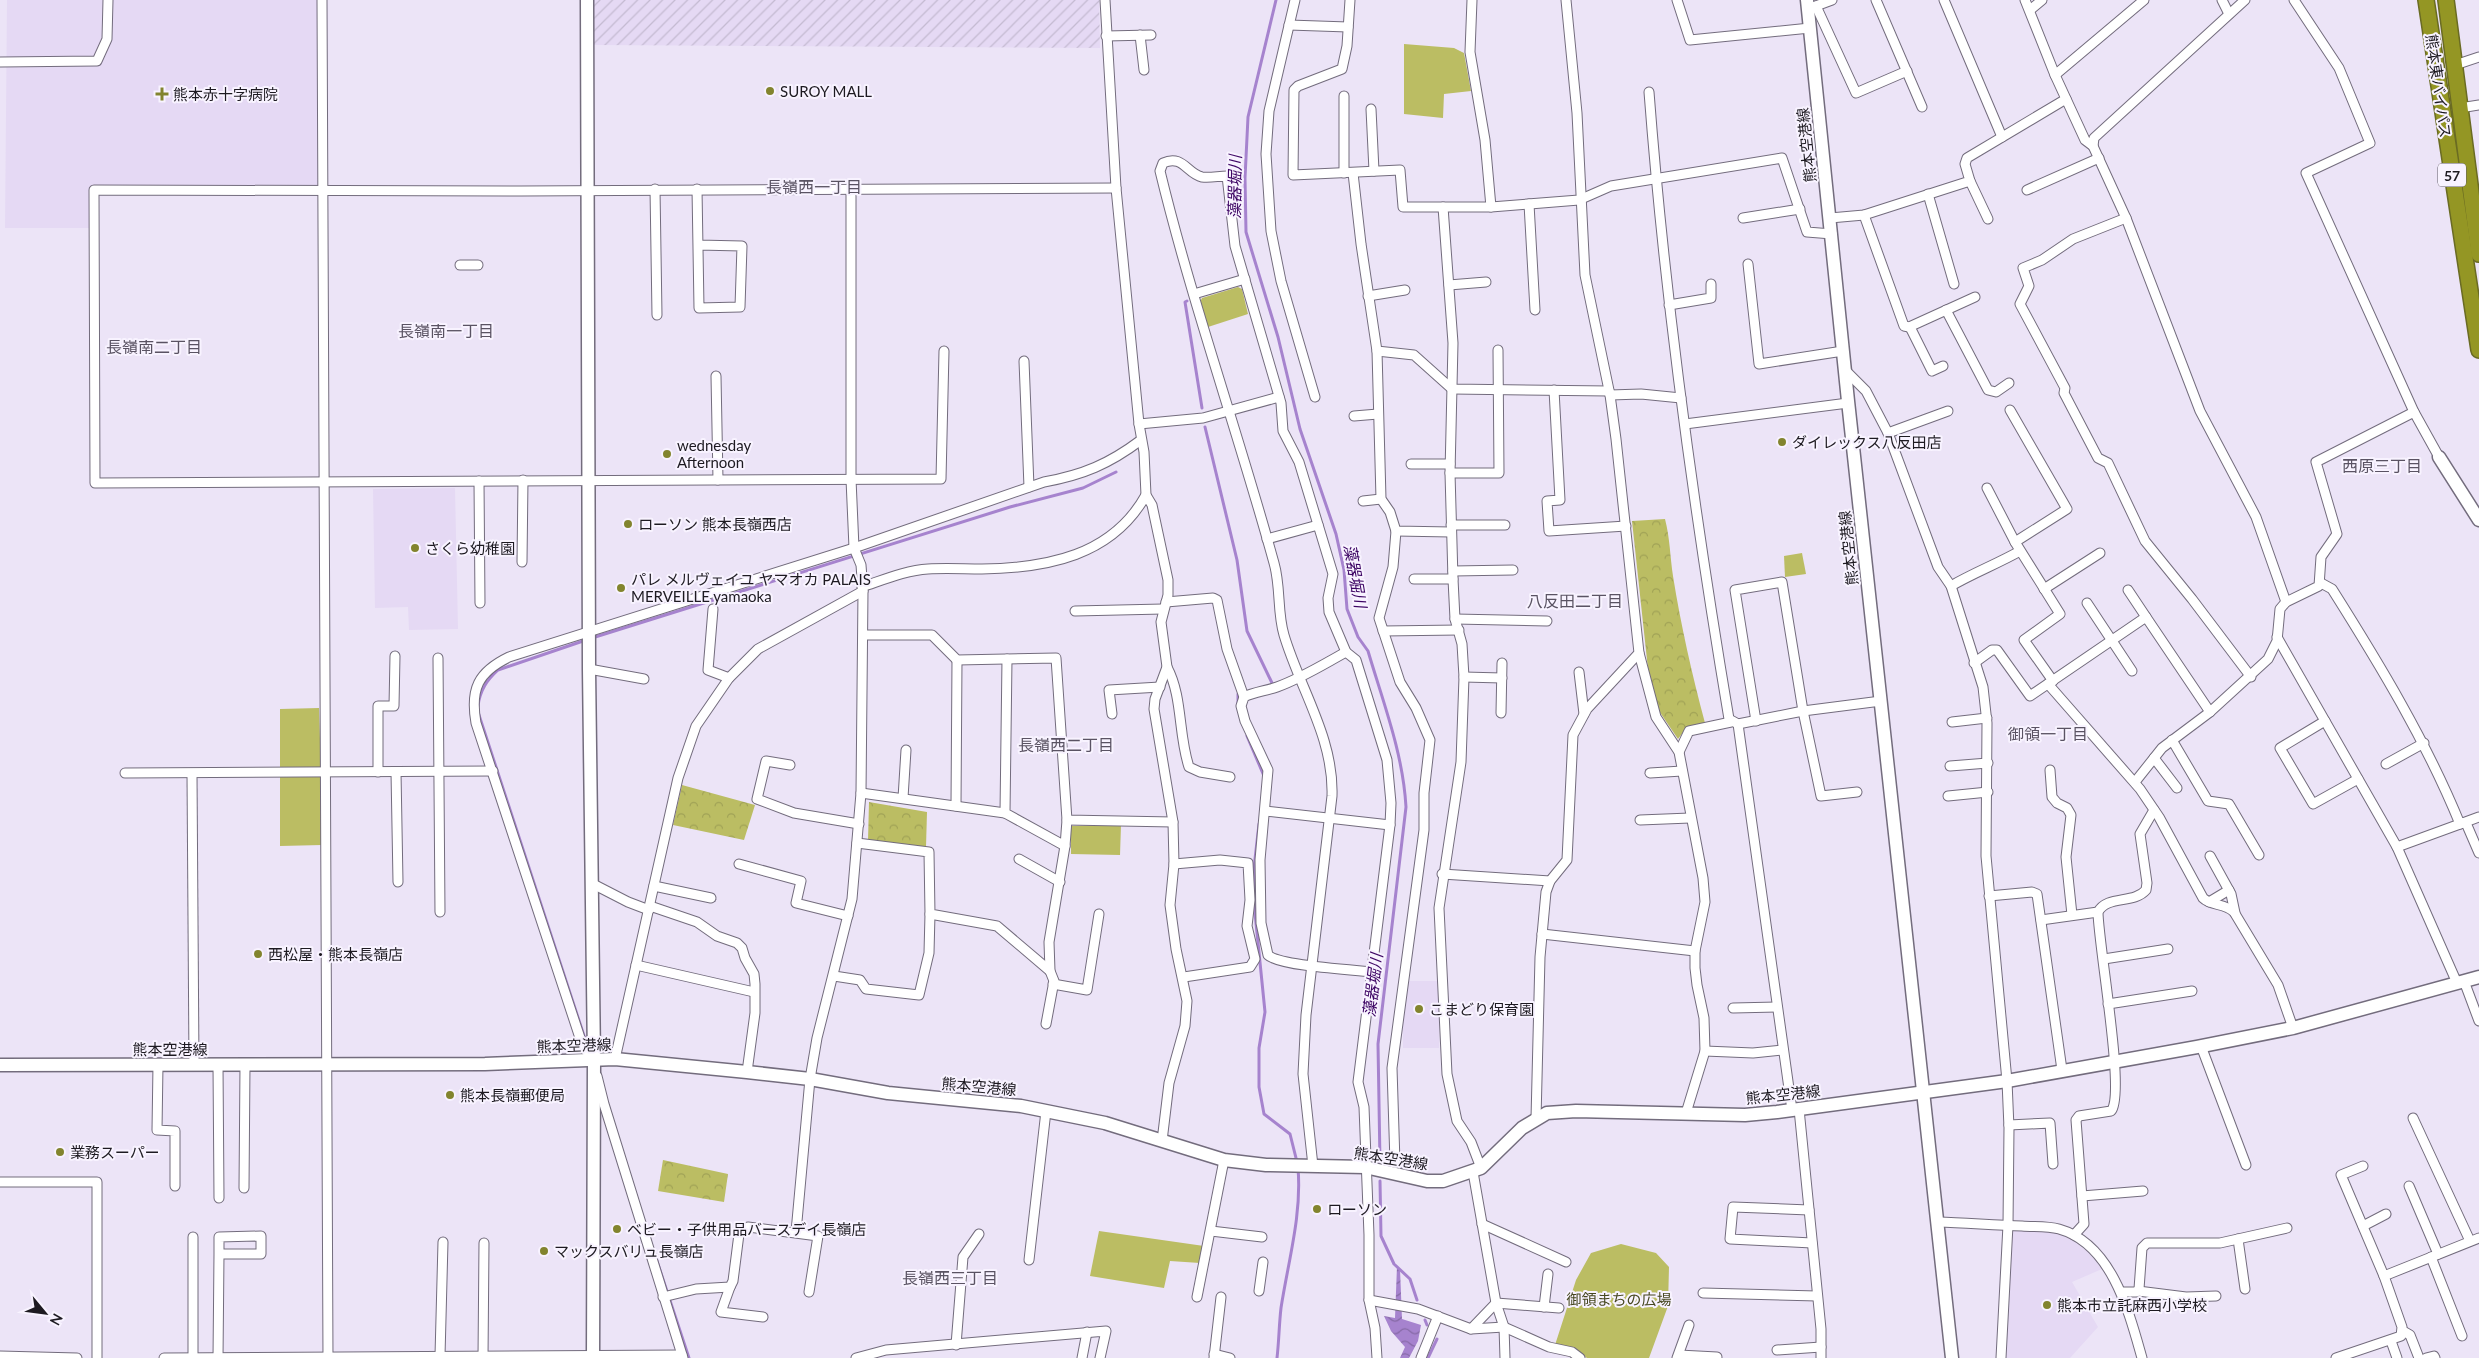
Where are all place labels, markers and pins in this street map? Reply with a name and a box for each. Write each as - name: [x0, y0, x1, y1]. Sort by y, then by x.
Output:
- place label: SUROY MALL: [780, 82, 872, 100]
- place label: 熊本赤十字病院: [173, 85, 278, 103]
- marker: SUROY MALL: [764, 85, 776, 97]
- marker: 熊本赤十字病院: [155, 87, 169, 101]
- place label: ダイレックス八反田店: [1792, 433, 1942, 451]
- place label: wednesday Afternoon: [677, 436, 751, 471]
- marker: ダイレックス八反田店: [1776, 436, 1788, 448]
- marker: wednesday Afternoon: [661, 448, 673, 460]
- place label: ローソン 熊本長嶺西店: [638, 515, 792, 533]
- marker: ローソン 熊本長嶺西店: [622, 518, 634, 530]
- place label: さくら幼稚園: [425, 539, 515, 557]
- marker: さくら幼稚園: [409, 542, 421, 554]
- place label: パレ メルヴェイユ ヤマオカ PALAIS MERVEILLE yamaoka: [631, 570, 871, 605]
- marker: パレ メルヴェイユ ヤマオカ PALAIS MERVEILLE yamaoka: [615, 582, 627, 594]
- place label: 西松屋・熊本長嶺店: [268, 945, 403, 963]
- marker: 西松屋・熊本長嶺店: [252, 948, 264, 960]
- place label: こまどり保育園: [1429, 1000, 1534, 1018]
- marker: こまどり保育園: [1413, 1003, 1425, 1015]
- place label: 熊本長嶺郵便局: [460, 1086, 565, 1104]
- marker: 熊本長嶺郵便局: [444, 1089, 456, 1101]
- place label: 業務スーパー: [70, 1143, 160, 1161]
- marker: 業務スーパー: [54, 1146, 66, 1158]
- place label: ローソン: [1327, 1200, 1387, 1218]
- marker: ローソン: [1311, 1203, 1323, 1215]
- place label: ベビー・子供用品バースデイ長嶺店: [627, 1220, 866, 1238]
- marker: ベビー・子供用品バースデイ長嶺店: [611, 1223, 623, 1235]
- place label: マックスバリュ長嶺店: [554, 1242, 704, 1260]
- marker: マックスバリュ長嶺店: [538, 1245, 550, 1257]
- place label: 熊本市立託麻西小学校: [2057, 1296, 2207, 1314]
- marker: 熊本市立託麻西小学校: [2041, 1299, 2053, 1311]

